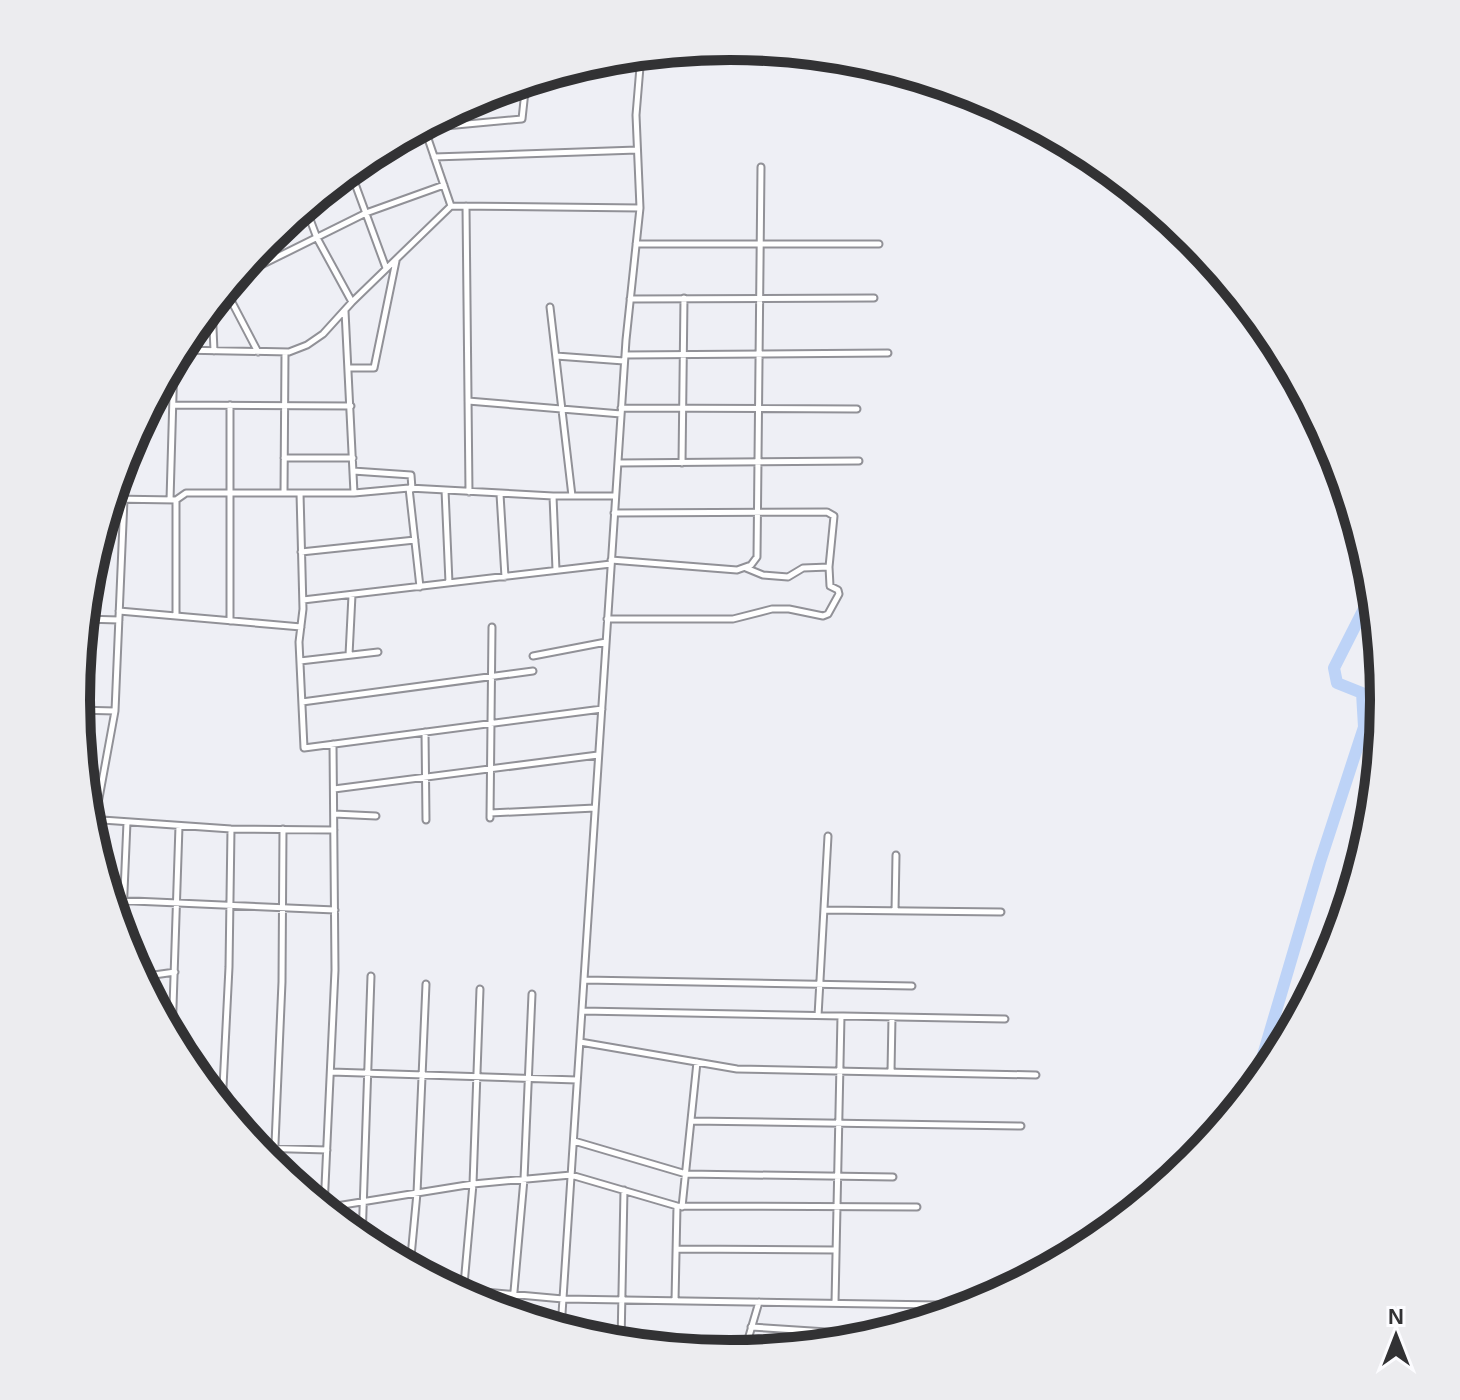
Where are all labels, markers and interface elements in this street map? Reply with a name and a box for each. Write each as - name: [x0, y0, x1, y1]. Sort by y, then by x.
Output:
- north arrow: [1356, 1296, 1436, 1376]
- text: N: [1388, 1304, 1404, 1329]

